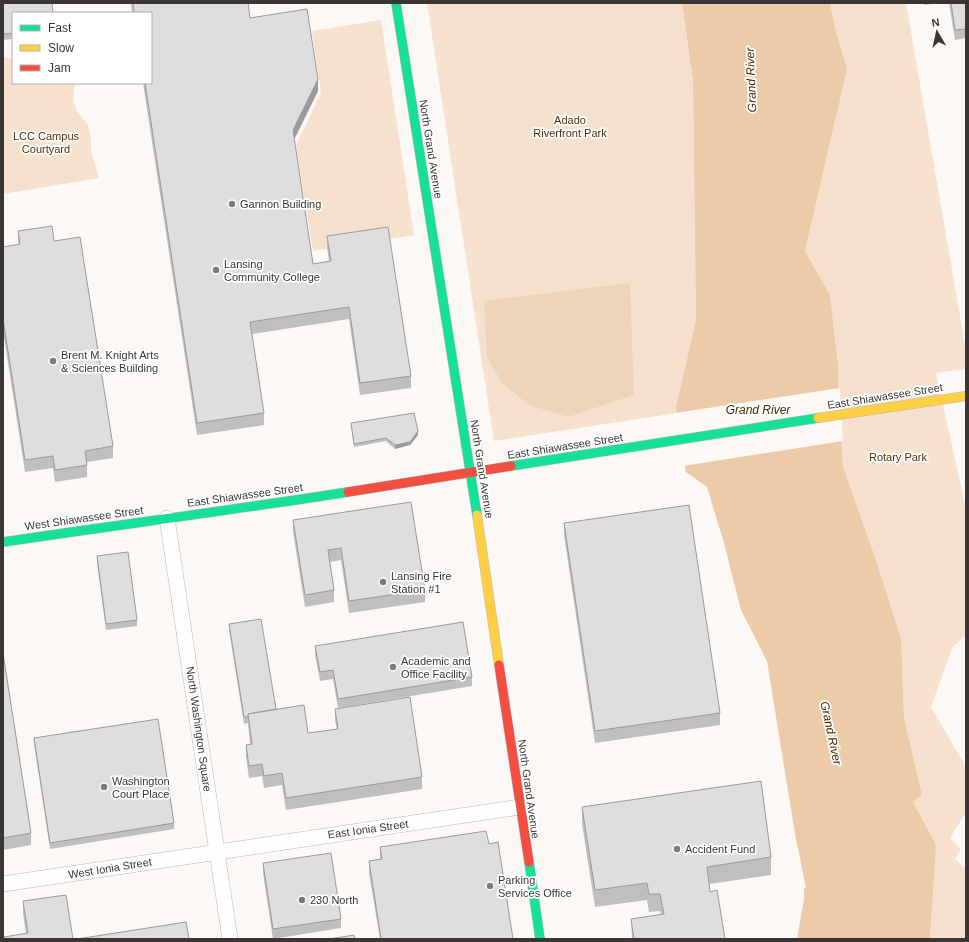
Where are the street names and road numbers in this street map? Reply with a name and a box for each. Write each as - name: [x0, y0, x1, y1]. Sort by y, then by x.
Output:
- street label: North Grand Avenue: [417, 99, 445, 199]
- street label: East Shiawassee Street: [826, 381, 944, 411]
- street label: North Grand Avenue: [468, 419, 496, 519]
- street label: East Shiawassee Street: [506, 431, 624, 461]
- street label: East Shiawassee Street: [186, 481, 304, 509]
- street label: West Shiawassee Street: [24, 504, 144, 532]
- street label: North Washington Square: [184, 666, 214, 792]
- street label: North Grand Avenue: [516, 739, 542, 839]
- street label: East Ionia Street: [327, 817, 409, 841]
- street label: West Ionia Street: [67, 855, 153, 881]

